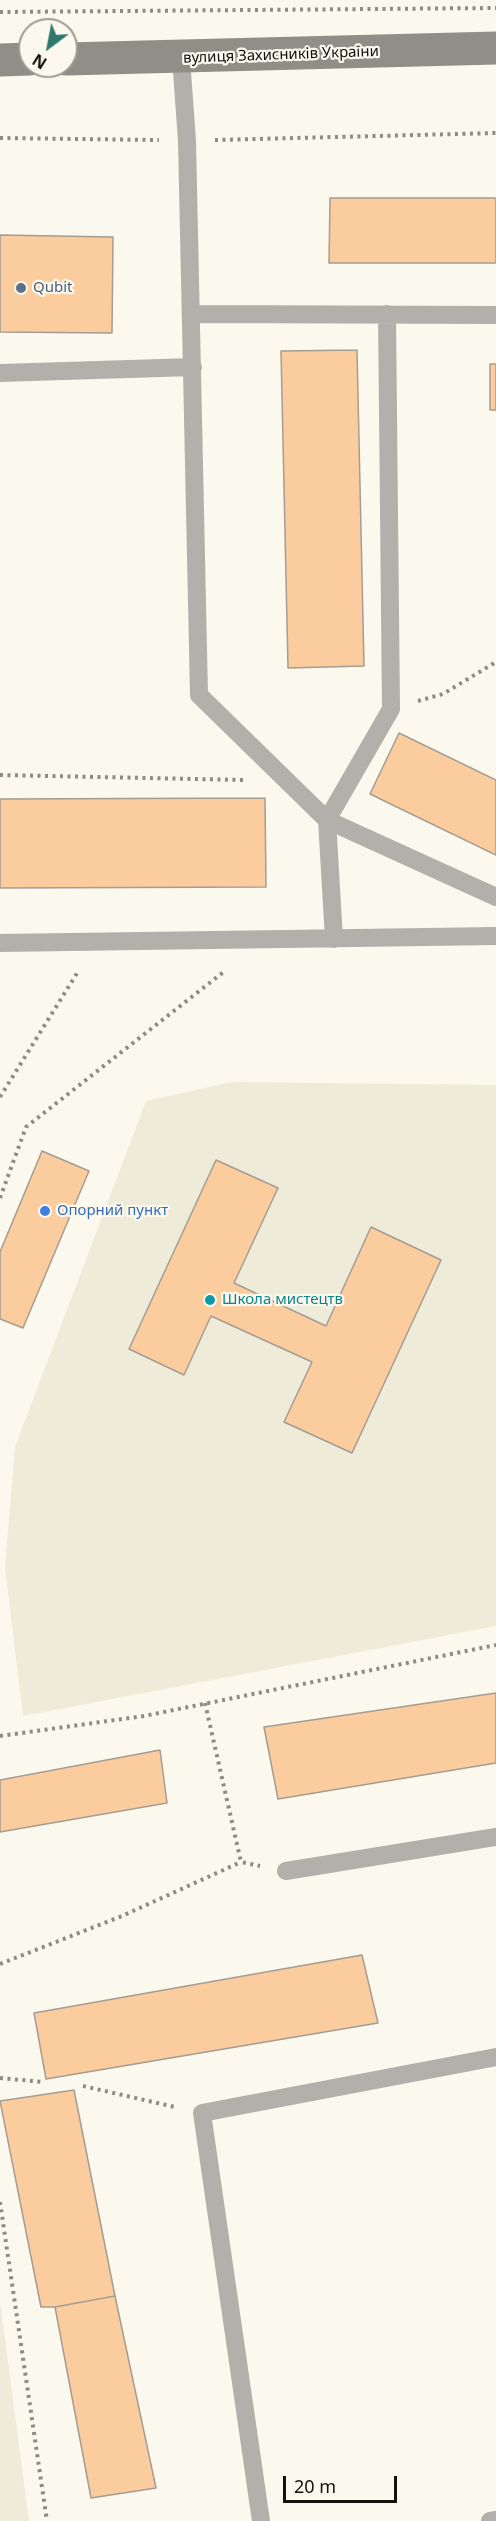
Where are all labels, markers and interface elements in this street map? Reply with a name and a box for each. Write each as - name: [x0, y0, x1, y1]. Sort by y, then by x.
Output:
- north arrow: [18, 18, 78, 78]
- street label: вулиця Захисників України: [183, 43, 379, 67]
- text: N: [28, 49, 51, 74]
- place label: Qubit: [33, 279, 72, 297]
- marker: Qubit: [14, 281, 28, 295]
- place label: Опорний пункт: [57, 1202, 168, 1220]
- marker: Опорний пункт: [38, 1204, 52, 1218]
- place label: Школа мистецтв: [222, 1291, 343, 1309]
- marker: Школа мистецтв: [203, 1293, 217, 1307]
- scale bar: [286, 2464, 400, 2502]
- text: 20 m: [294, 2474, 336, 2498]

